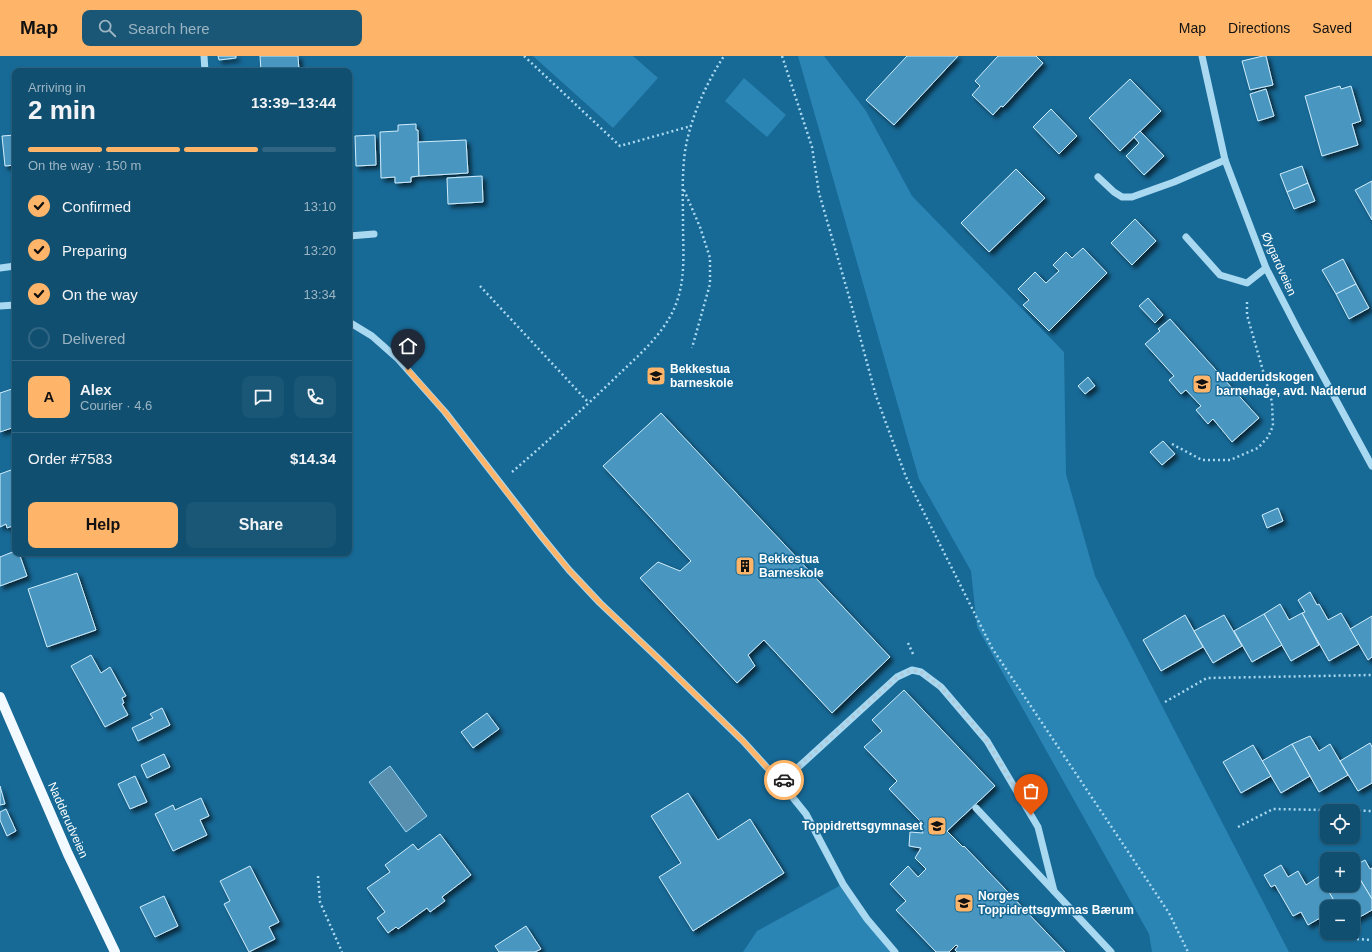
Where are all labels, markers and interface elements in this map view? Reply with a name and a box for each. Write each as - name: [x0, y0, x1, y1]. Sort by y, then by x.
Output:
- search box: [82, 10, 362, 46]
- text: Map: [20, 17, 58, 38]
- icon: search: [96, 17, 118, 39]
- text: Search here: [128, 20, 210, 37]
- text: Map: [1179, 20, 1206, 36]
- text: Directions: [1228, 20, 1290, 36]
- text: Saved: [1312, 20, 1352, 36]
- text: Arriving in: [28, 80, 86, 95]
- text: 13:39–13:44: [251, 94, 336, 111]
- text: 2 min: [28, 95, 96, 125]
- text: On the way · 150 m: [28, 158, 141, 173]
- icon: check: [28, 195, 50, 217]
- text: Confirmed: [62, 198, 131, 215]
- text: 13:10: [303, 199, 336, 214]
- street label: Øygardveien: [1259, 230, 1299, 298]
- icon: check: [28, 239, 50, 261]
- text: Preparing: [62, 242, 127, 259]
- text: 13:20: [303, 243, 336, 258]
- icon: check: [28, 283, 50, 305]
- text: On the way: [62, 286, 138, 303]
- text: 13:34: [303, 287, 336, 302]
- pin: [391, 329, 425, 370]
- text: Delivered: [62, 330, 125, 347]
- icon: home: [397, 335, 419, 357]
- place label: Bekkestua barneskole: [670, 362, 734, 390]
- school or university icon: Bekkestua barneskole: [645, 365, 667, 387]
- place label: Nadderudskogen barnehage, avd. Nadderud: [1216, 370, 1367, 398]
- school or university icon: Nadderudskogen barnehage, avd. Nadderud: [1191, 373, 1213, 395]
- button: chat: [242, 376, 284, 418]
- button: phone: [294, 376, 336, 418]
- text: Alex: [80, 381, 112, 398]
- text: A: [44, 388, 54, 405]
- text: Courier · 4.6: [80, 398, 152, 413]
- text: Order #7583: [28, 450, 112, 467]
- text: $14.34: [290, 450, 336, 467]
- button: Help: [28, 502, 178, 548]
- button: Share: [186, 502, 336, 548]
- place label: Bekkestua Barneskole: [759, 552, 824, 580]
- building icon: Bekkestua Barneskole: [734, 555, 756, 577]
- courier: [764, 760, 804, 800]
- icon: car: [773, 769, 795, 791]
- pin: [1014, 774, 1048, 815]
- street label: Nadderudveien: [45, 780, 91, 860]
- icon: bag: [1020, 780, 1042, 802]
- map controls: [1320, 804, 1360, 940]
- button: locate: [1320, 804, 1360, 844]
- school or university icon: Toppidrettsgymnaset: [926, 815, 948, 837]
- place label: Toppidrettsgymnaset: [802, 819, 923, 833]
- button: +: [1320, 852, 1360, 892]
- place label: Norges Toppidrettsgymnas Bærum: [978, 889, 1134, 917]
- school or university icon: Norges Toppidrettsgymnas Bærum: [953, 892, 975, 914]
- button: −: [1320, 900, 1360, 940]

